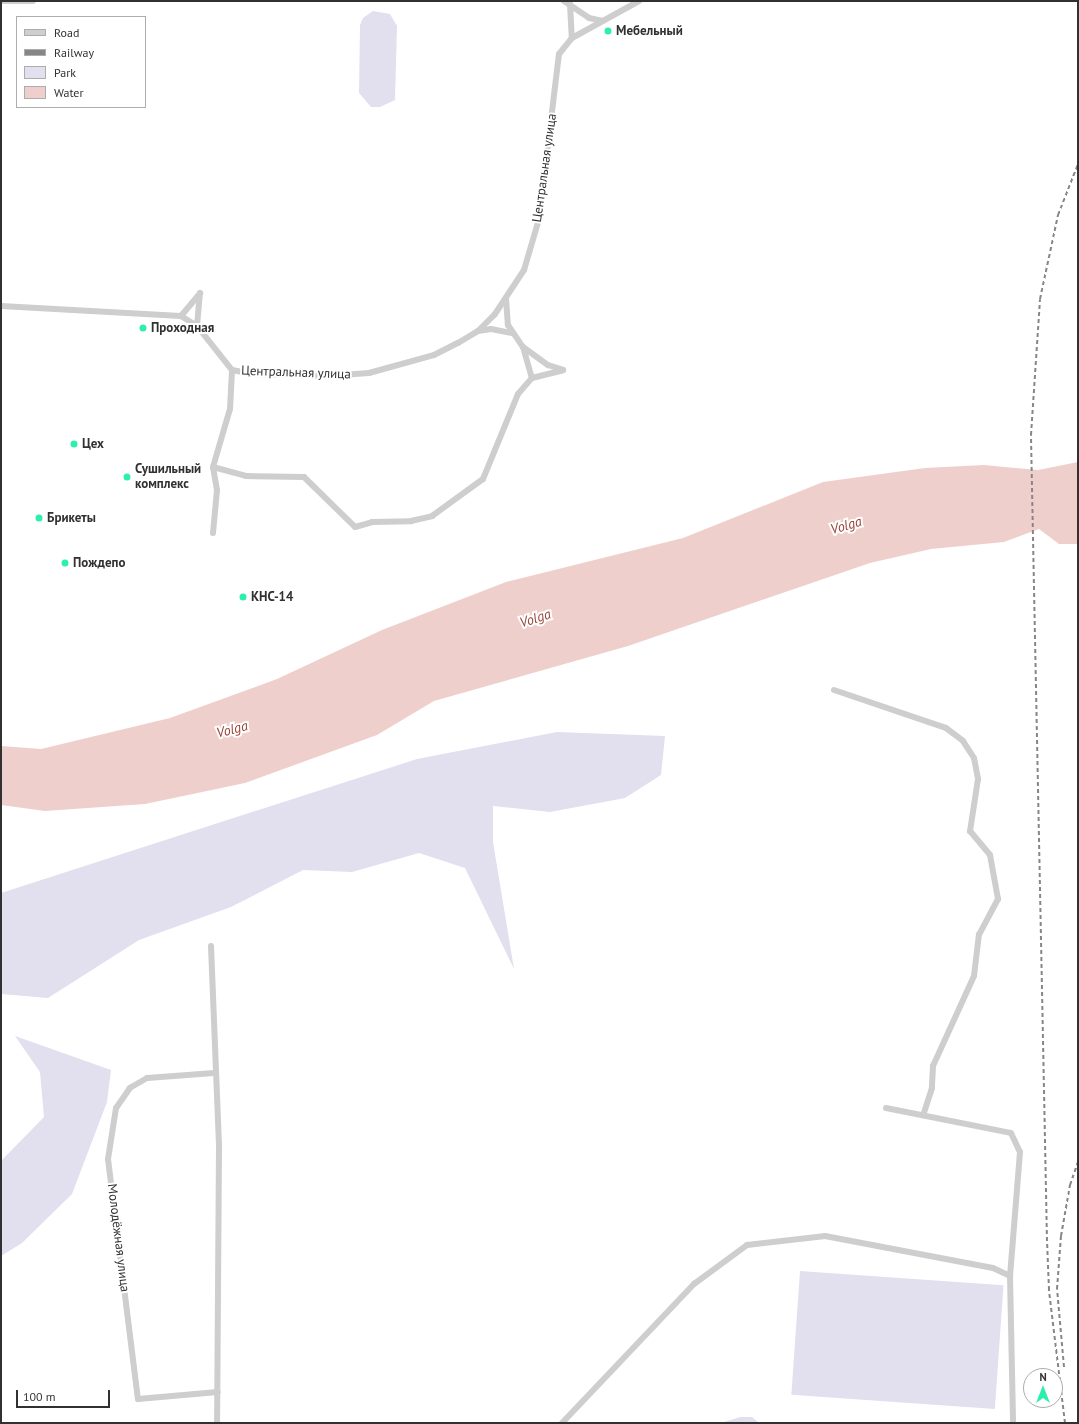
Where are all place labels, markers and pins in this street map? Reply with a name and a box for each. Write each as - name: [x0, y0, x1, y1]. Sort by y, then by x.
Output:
- place label: Мебельный: [616, 23, 683, 39]
- marker: Мебельный: [603, 26, 613, 36]
- place label: Проходная: [151, 320, 214, 336]
- marker: Проходная: [138, 323, 148, 333]
- place label: Цех: [82, 436, 104, 452]
- marker: Цех: [69, 439, 79, 449]
- place label: Сушильный комплекс: [135, 462, 201, 493]
- marker: Сушильный комплекс: [122, 472, 132, 482]
- place label: Брикеты: [47, 510, 96, 526]
- marker: Брикеты: [34, 513, 44, 523]
- place label: Пождепо: [73, 555, 125, 571]
- marker: Пождепо: [60, 558, 70, 568]
- place label: КНС-14: [251, 589, 293, 605]
- marker: КНС-14: [238, 592, 248, 602]

